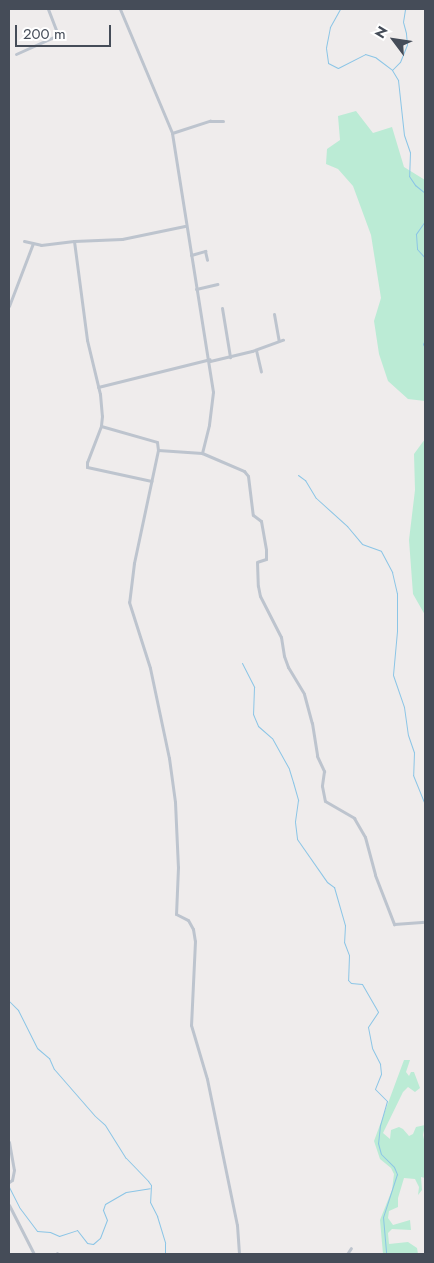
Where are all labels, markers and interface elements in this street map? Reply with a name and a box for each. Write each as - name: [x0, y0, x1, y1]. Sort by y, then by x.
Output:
- scale bar: [18, 15, 114, 47]
- north arrow: [369, 15, 419, 65]
- text: N: [370, 22, 393, 42]
- text: 200 m: [23, 23, 66, 45]

